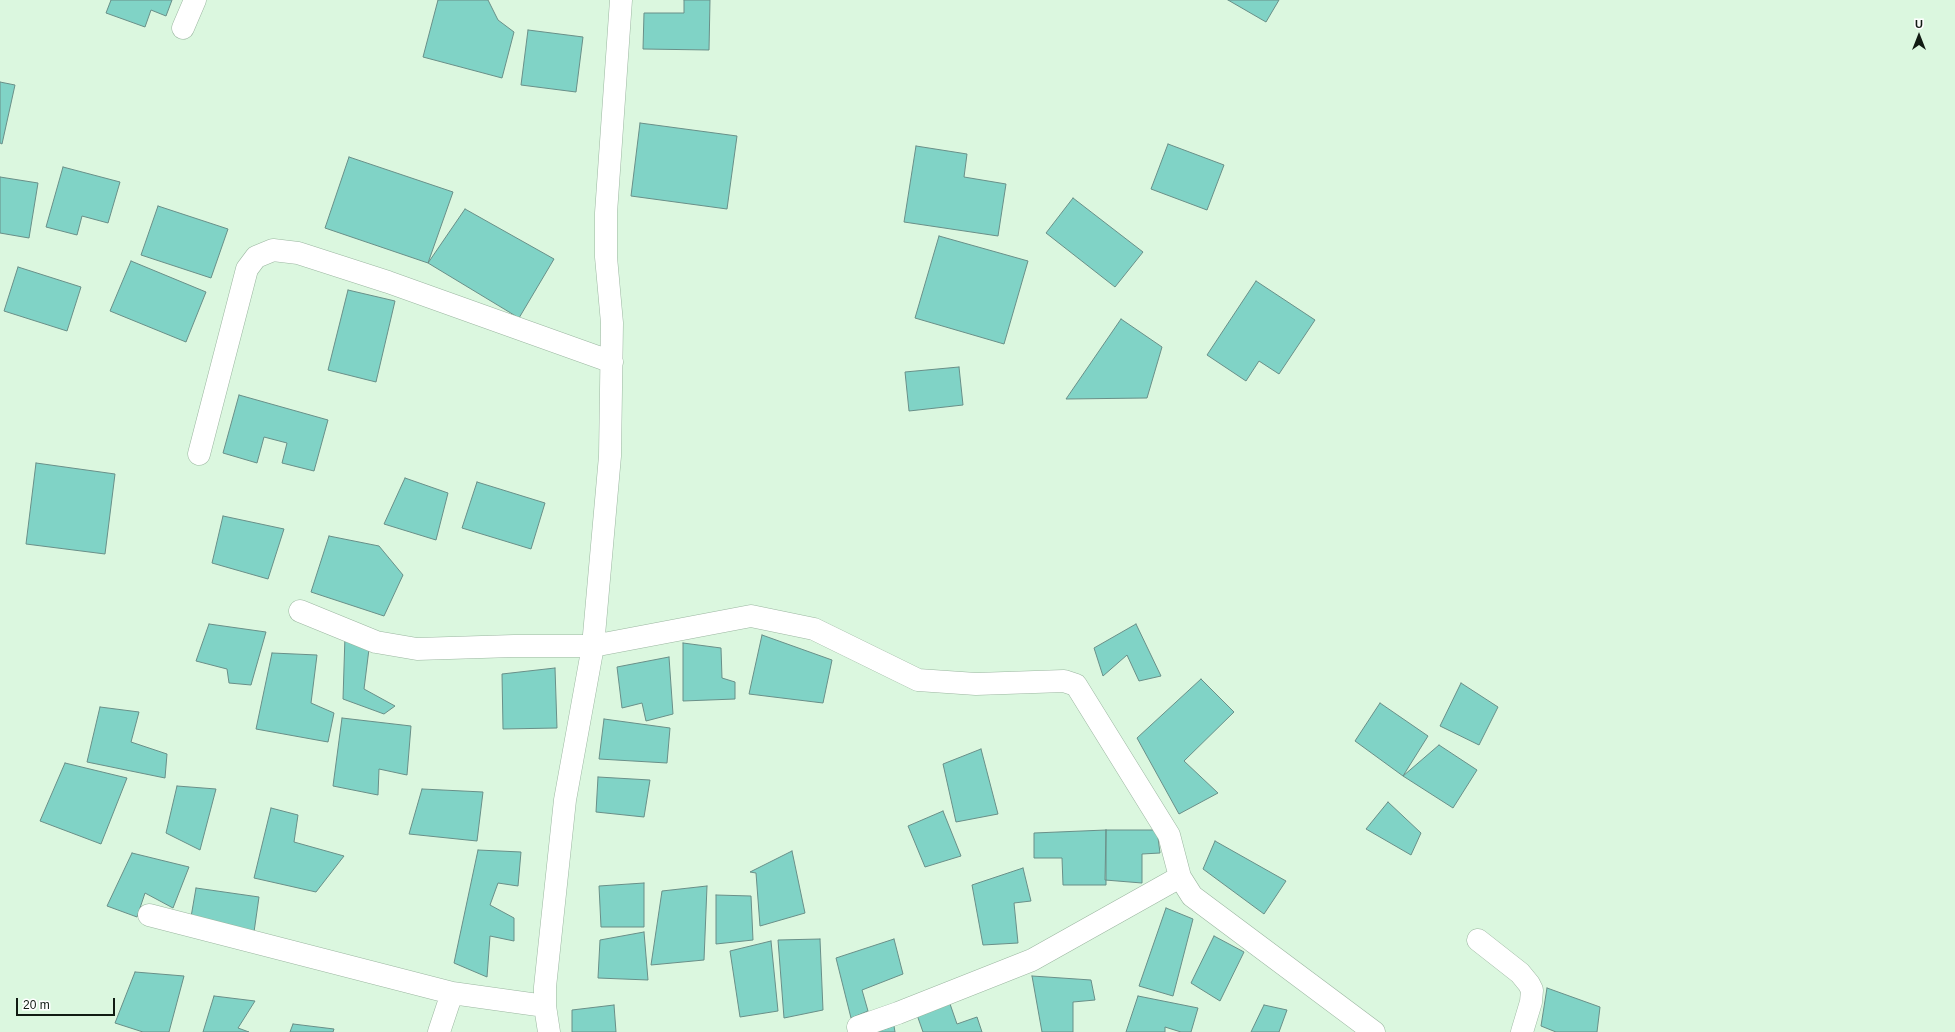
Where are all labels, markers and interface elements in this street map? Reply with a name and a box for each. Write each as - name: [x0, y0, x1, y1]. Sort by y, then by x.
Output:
- north arrow: [1899, 16, 1939, 56]
- text: U: [1915, 18, 1923, 30]
- scale bar: [18, 990, 117, 1016]
- text: 20 m: [23, 998, 50, 1012]

